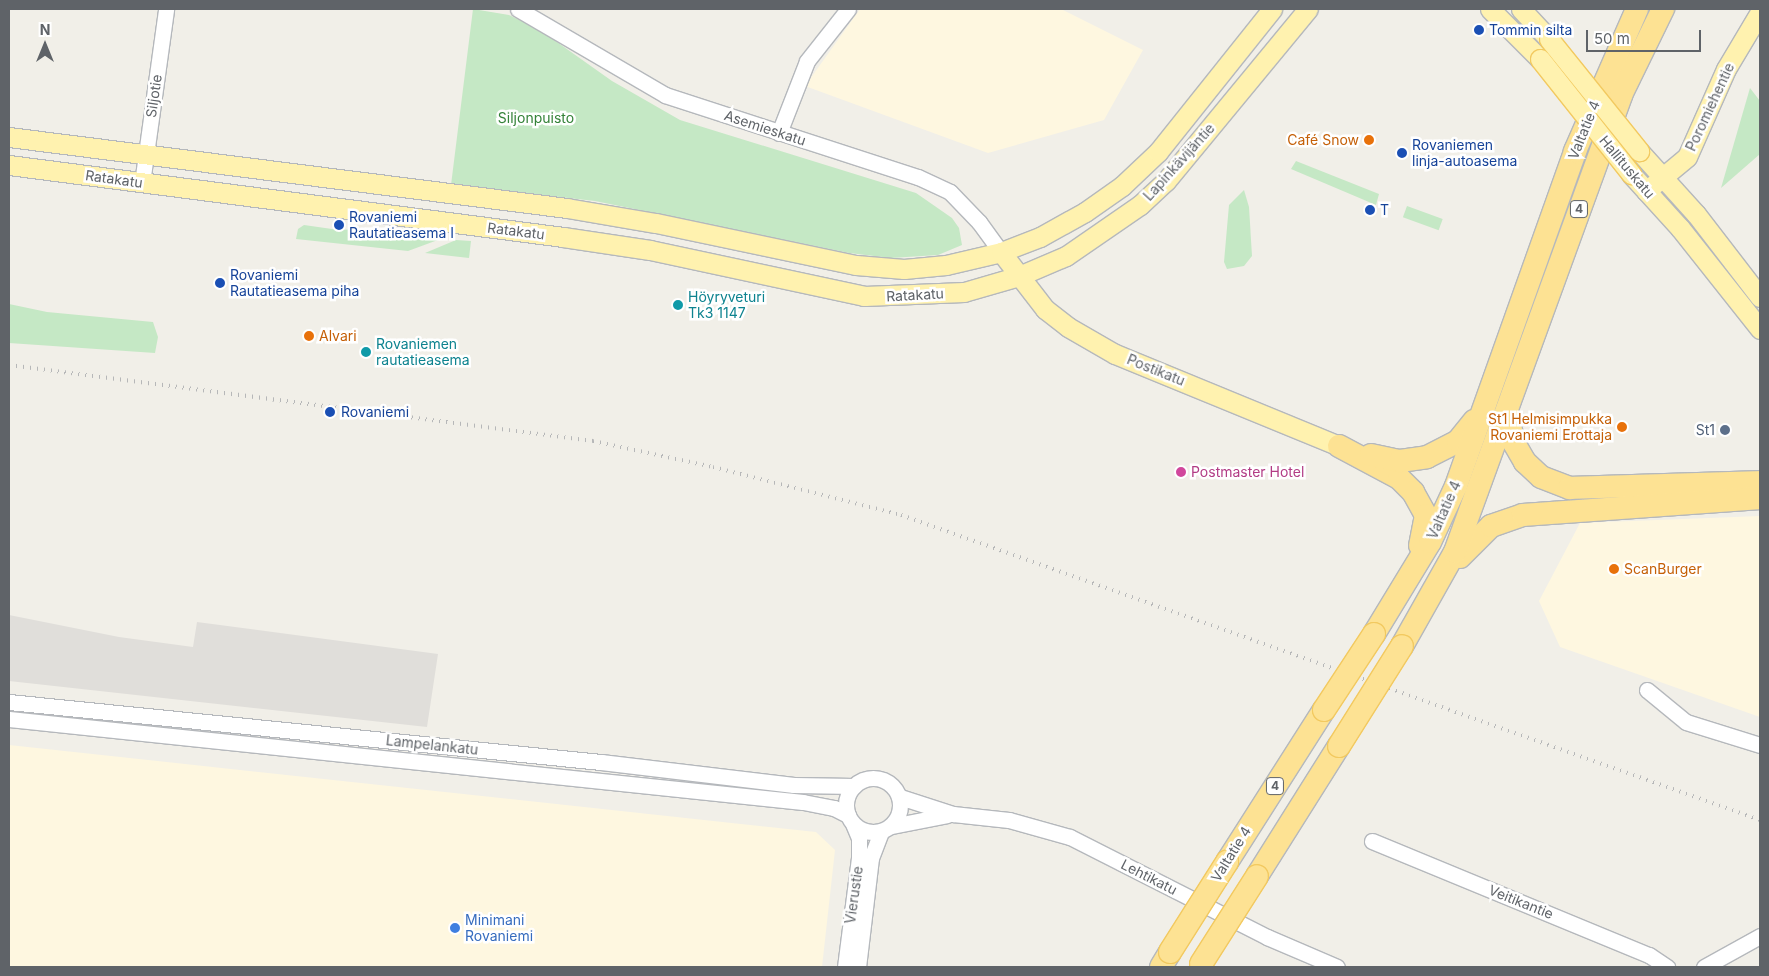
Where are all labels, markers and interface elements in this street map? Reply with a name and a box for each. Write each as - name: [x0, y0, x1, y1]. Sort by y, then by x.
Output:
- north arrow: [20, 20, 70, 70]
- scale bar: [1589, 20, 1704, 52]
- text: N: [40, 21, 50, 38]
- place label: Tommin silta: [1489, 22, 1572, 38]
- marker: Tommin silta: [1473, 24, 1485, 36]
- text: 50 m: [1594, 29, 1630, 48]
- street label: Poromiehentie: [1682, 60, 1738, 154]
- street label: Siljotie: [143, 73, 165, 119]
- street label: Valtatie 4: [1565, 98, 1603, 162]
- street label: Asemieskatu: [722, 107, 808, 149]
- park label: Siljonpuisto: [498, 110, 574, 126]
- street label: Lapinkävijäntie: [1140, 120, 1218, 204]
- place label: Café Snow: [1287, 132, 1359, 148]
- street label: Hallituskatu: [1596, 132, 1658, 202]
- marker: Café Snow: [1363, 134, 1375, 146]
- place label: Rovaniemen linja-autoasema: [1412, 137, 1517, 170]
- marker: Rovaniemen linja-autoasema: [1396, 147, 1408, 159]
- street label: Ratakatu: [84, 167, 144, 191]
- road number: 4: [1569, 200, 1589, 218]
- place label: T: [1380, 202, 1389, 218]
- marker: T: [1364, 204, 1376, 216]
- place label: Rovaniemi Rautatieasema I: [349, 209, 454, 242]
- marker: Rovaniemi Rautatieasema I: [333, 219, 345, 231]
- street label: Ratakatu: [486, 219, 546, 243]
- place label: Rovaniemi Rautatieasema piha: [230, 267, 359, 300]
- marker: Rovaniemi Rautatieasema piha: [214, 277, 226, 289]
- street label: Ratakatu: [886, 285, 944, 305]
- place label: Höyryveturi Tk3 1147: [688, 289, 765, 322]
- marker: Höyryveturi Tk3 1147: [672, 299, 684, 311]
- place label: Alvari: [319, 328, 357, 344]
- marker: Alvari: [303, 330, 315, 342]
- place label: Rovaniemen rautatieasema: [376, 336, 470, 368]
- marker: Rovaniemen rautatieasema: [360, 346, 372, 358]
- street label: Postikatu: [1125, 351, 1187, 389]
- place label: Rovaniemi: [341, 404, 409, 420]
- marker: Rovaniemi: [323, 405, 337, 419]
- place label: St1 Helmisimpukka Rovaniemi Erottaja: [1488, 411, 1612, 444]
- marker: St1 Helmisimpukka Rovaniemi Erottaja: [1616, 421, 1628, 433]
- place label: St1: [1696, 422, 1715, 438]
- marker: St1: [1719, 424, 1731, 436]
- place label: Postmaster Hotel: [1191, 464, 1304, 480]
- marker: Postmaster Hotel: [1175, 466, 1187, 478]
- street label: Valtatie 4: [1424, 478, 1464, 542]
- place label: ScanBurger: [1624, 561, 1702, 577]
- marker: ScanBurger: [1608, 563, 1620, 575]
- street label: Lampelankatu: [385, 732, 479, 758]
- road number: 4: [1265, 776, 1285, 796]
- street label: Valtatie 4: [1207, 823, 1255, 885]
- street label: Lehtikatu: [1118, 856, 1180, 898]
- street label: Vierustie: [842, 865, 866, 925]
- street label: Veitikantie: [1486, 881, 1556, 923]
- place label: Minimani Rovaniemi: [465, 912, 533, 944]
- marker: Minimani Rovaniemi: [449, 922, 461, 934]

